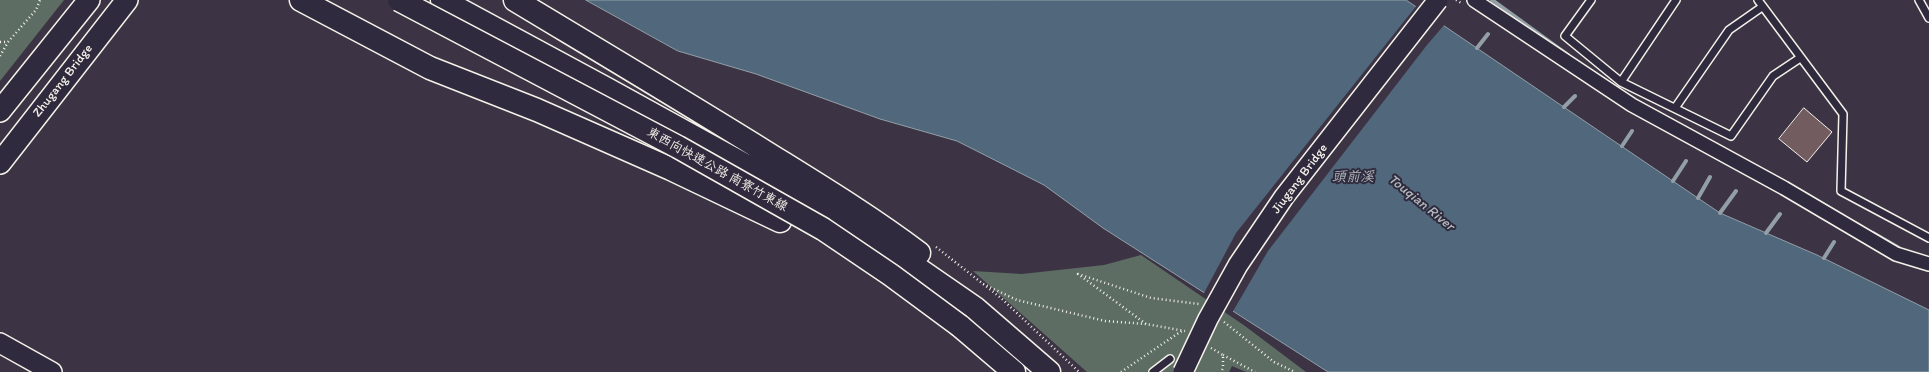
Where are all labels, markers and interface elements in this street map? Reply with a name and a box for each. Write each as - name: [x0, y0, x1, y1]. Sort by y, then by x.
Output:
- street label: Zhugang Bridge: [30, 41, 96, 121]
- street label: 東西向快速公路 南寮竹東線: [644, 125, 790, 215]
- street label: Jiugang Bridge: [1269, 141, 1331, 217]
- water label: 頭前溪: [1332, 169, 1374, 185]
- water label: Touqian River: [1384, 171, 1458, 235]

